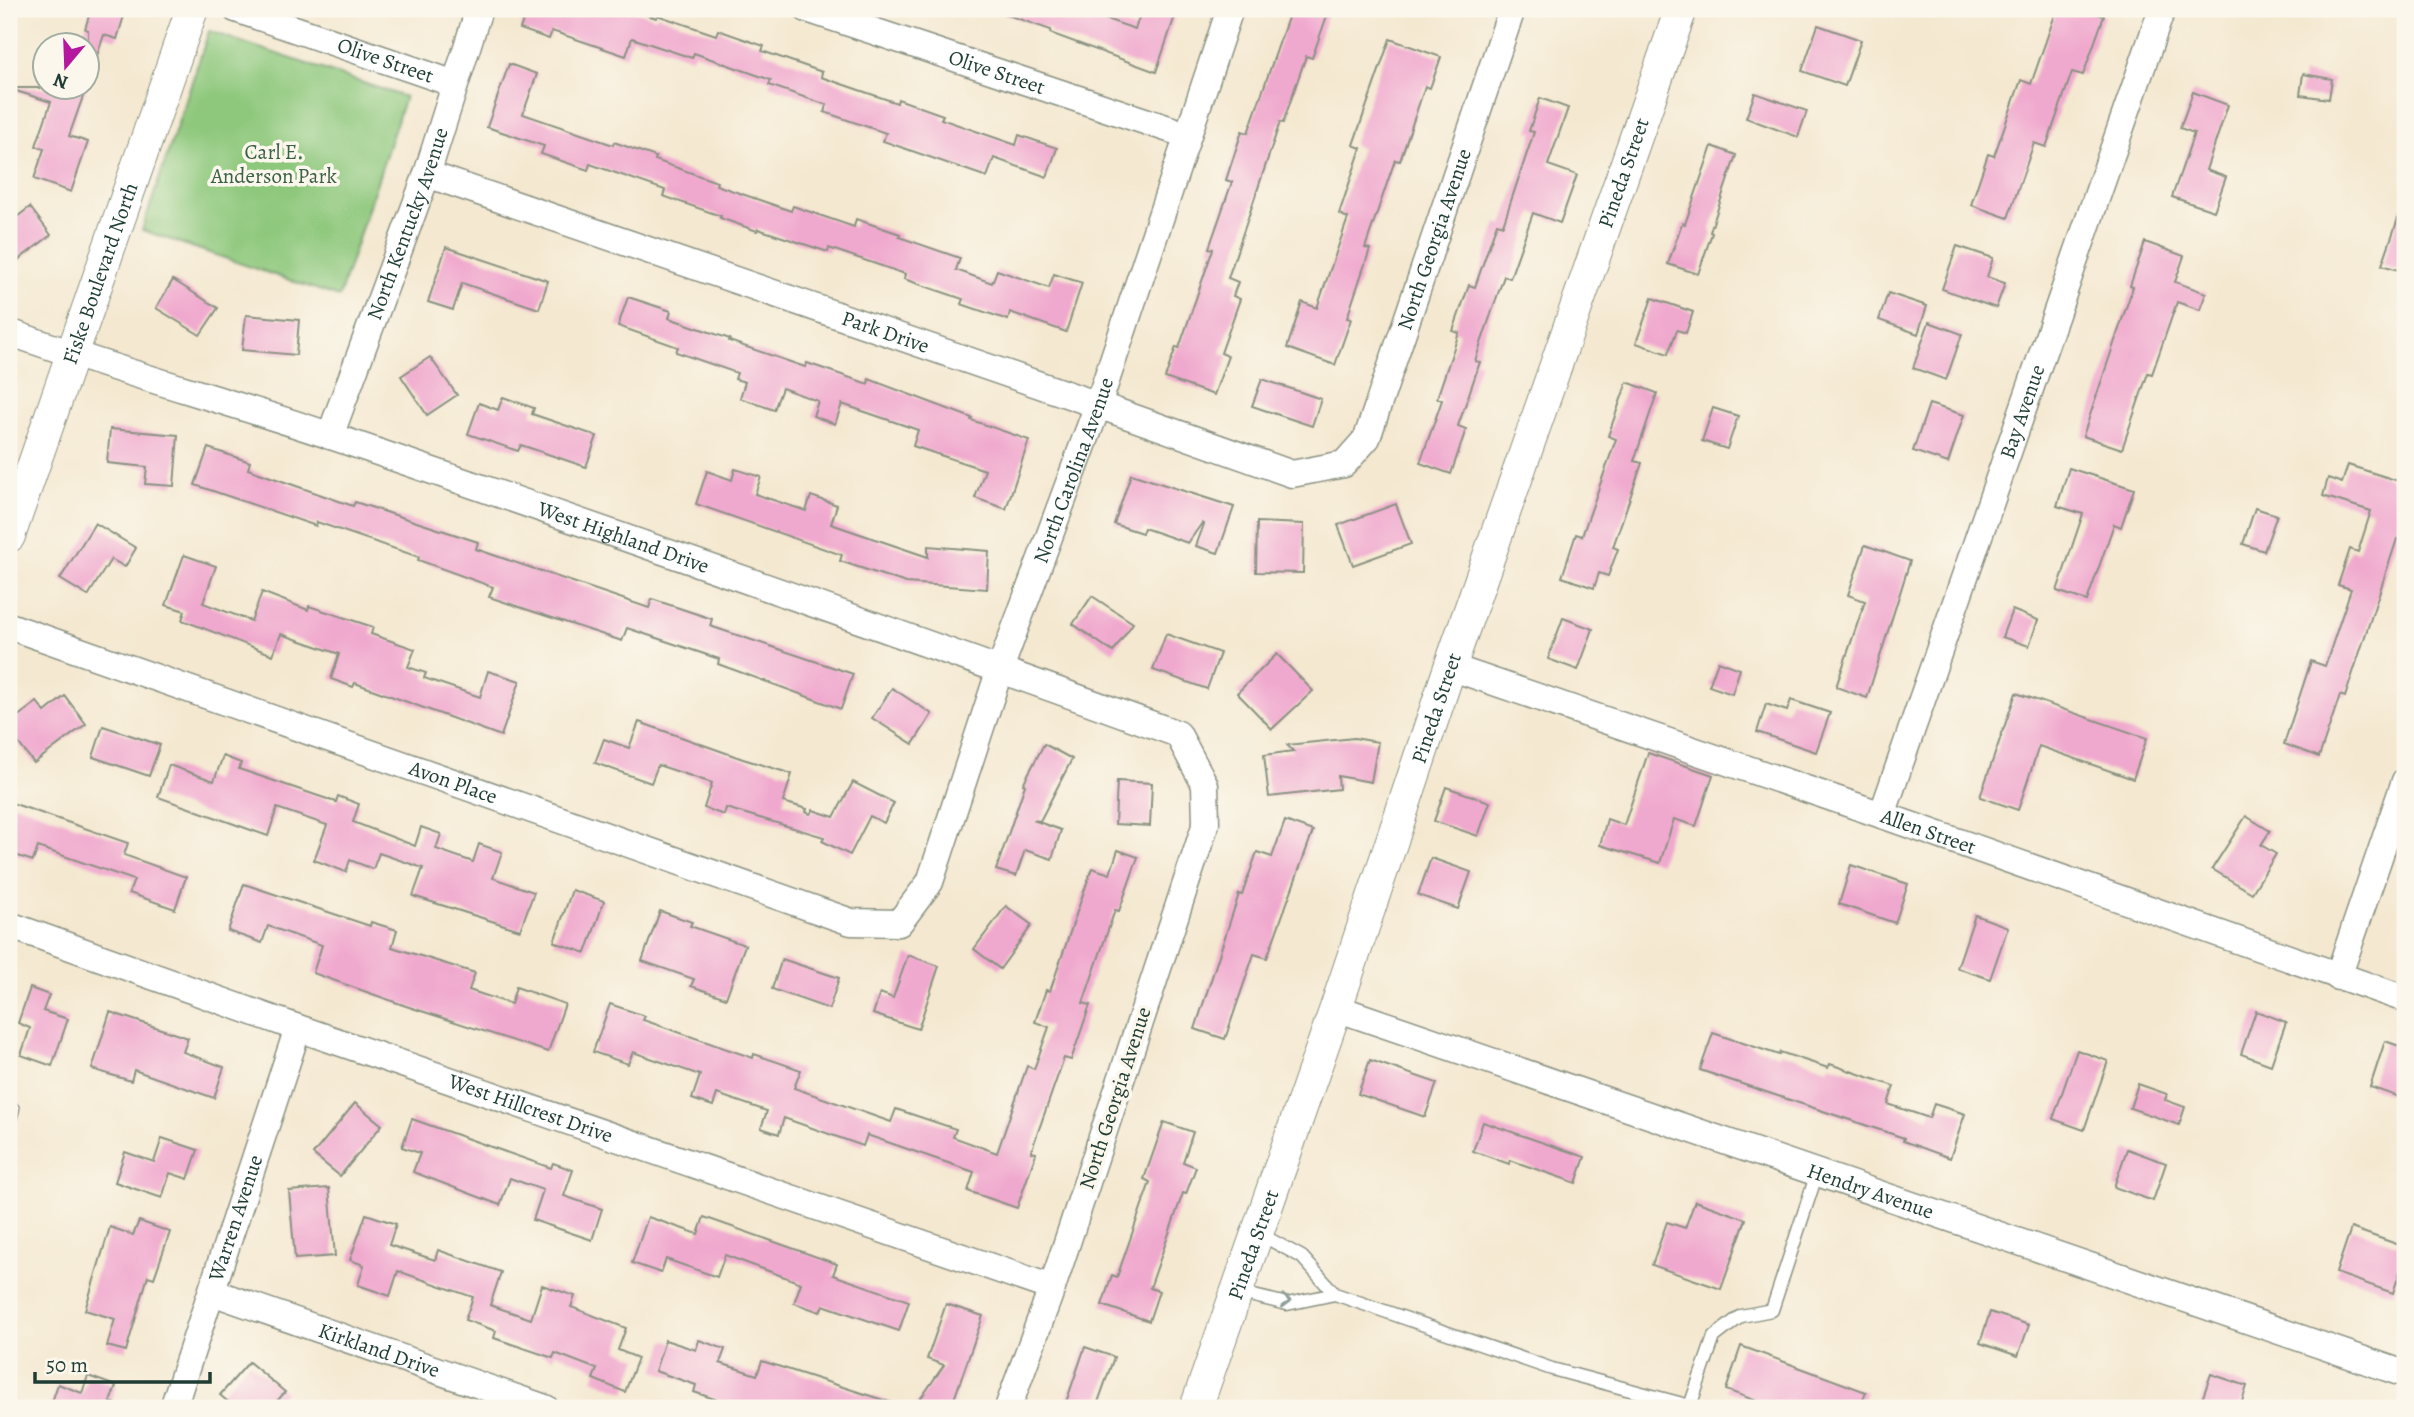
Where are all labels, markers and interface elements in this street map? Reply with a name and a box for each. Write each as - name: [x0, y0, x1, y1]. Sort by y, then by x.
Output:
- street label: Olive Street: [334, 31, 437, 90]
- north arrow: [32, 32, 102, 102]
- street label: Olive Street: [945, 43, 1049, 101]
- text: N: [50, 67, 72, 96]
- street label: Pineda Street: [1591, 114, 1656, 232]
- street label: North Kentucky Avenue: [360, 124, 455, 324]
- park label: Carl E. Anderson Park: [210, 138, 338, 190]
- street label: North Georgia Avenue: [1390, 145, 1478, 334]
- street label: Fiske Boulevard North: [56, 179, 145, 368]
- street label: Park Drive: [838, 304, 933, 360]
- street label: Bay Avenue: [1993, 361, 2051, 463]
- street label: North Carolina Avenue: [1027, 374, 1120, 567]
- street label: West Highland Drive: [533, 494, 713, 580]
- street label: Pineda Street: [1405, 649, 1468, 767]
- street label: Avon Place: [405, 753, 501, 811]
- street label: Allen Street: [1876, 801, 1980, 861]
- street label: North Georgia Avenue: [1072, 1003, 1158, 1193]
- street label: West Hillcrest Drive: [444, 1067, 616, 1149]
- street label: Warren Avenue: [201, 1151, 269, 1286]
- street label: Hendry Avenue: [1803, 1156, 1938, 1226]
- street label: Pineda Street: [1221, 1186, 1285, 1304]
- one-way arrow: [1281, 1294, 1292, 1309]
- street label: Kirkland Drive: [315, 1316, 444, 1384]
- scale bar: [35, 1340, 210, 1384]
- text: 50 m: [46, 1351, 88, 1379]

